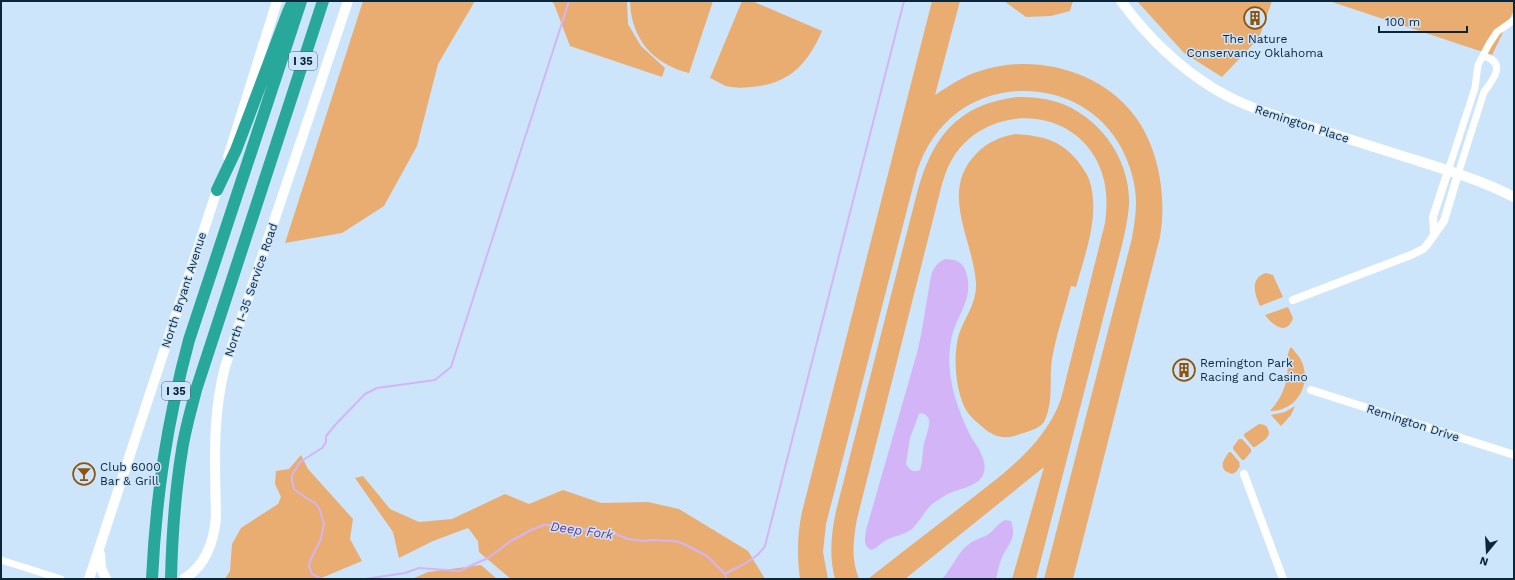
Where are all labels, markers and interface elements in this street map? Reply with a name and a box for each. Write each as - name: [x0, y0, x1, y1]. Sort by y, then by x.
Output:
- building icon: The Nature Conservancy Oklahoma: [1242, 5, 1268, 31]
- scale bar: [1379, 8, 1467, 34]
- text: 100 m: [1385, 15, 1420, 29]
- place label: The Nature Conservancy Oklahoma: [1187, 32, 1324, 60]
- road number: I 35: [289, 52, 317, 70]
- street label: Remington Place: [1253, 102, 1351, 146]
- street label: North I-35 Service Road: [222, 221, 280, 359]
- street label: North Bryant Avenue: [159, 230, 209, 350]
- place label: Remington Park Racing and Casino: [1200, 356, 1308, 384]
- building icon: Remington Park Racing and Casino: [1171, 357, 1197, 383]
- road number: I 35: [162, 382, 190, 400]
- street label: Remington Drive: [1365, 401, 1461, 445]
- place label: Club 6000 Bar & Grill: [100, 460, 161, 488]
- bar icon: Club 6000 Bar & Grill: [71, 461, 97, 487]
- water label: Deep Fork: [550, 519, 615, 542]
- north arrow: [1467, 532, 1507, 572]
- text: N: [1478, 554, 1490, 568]

